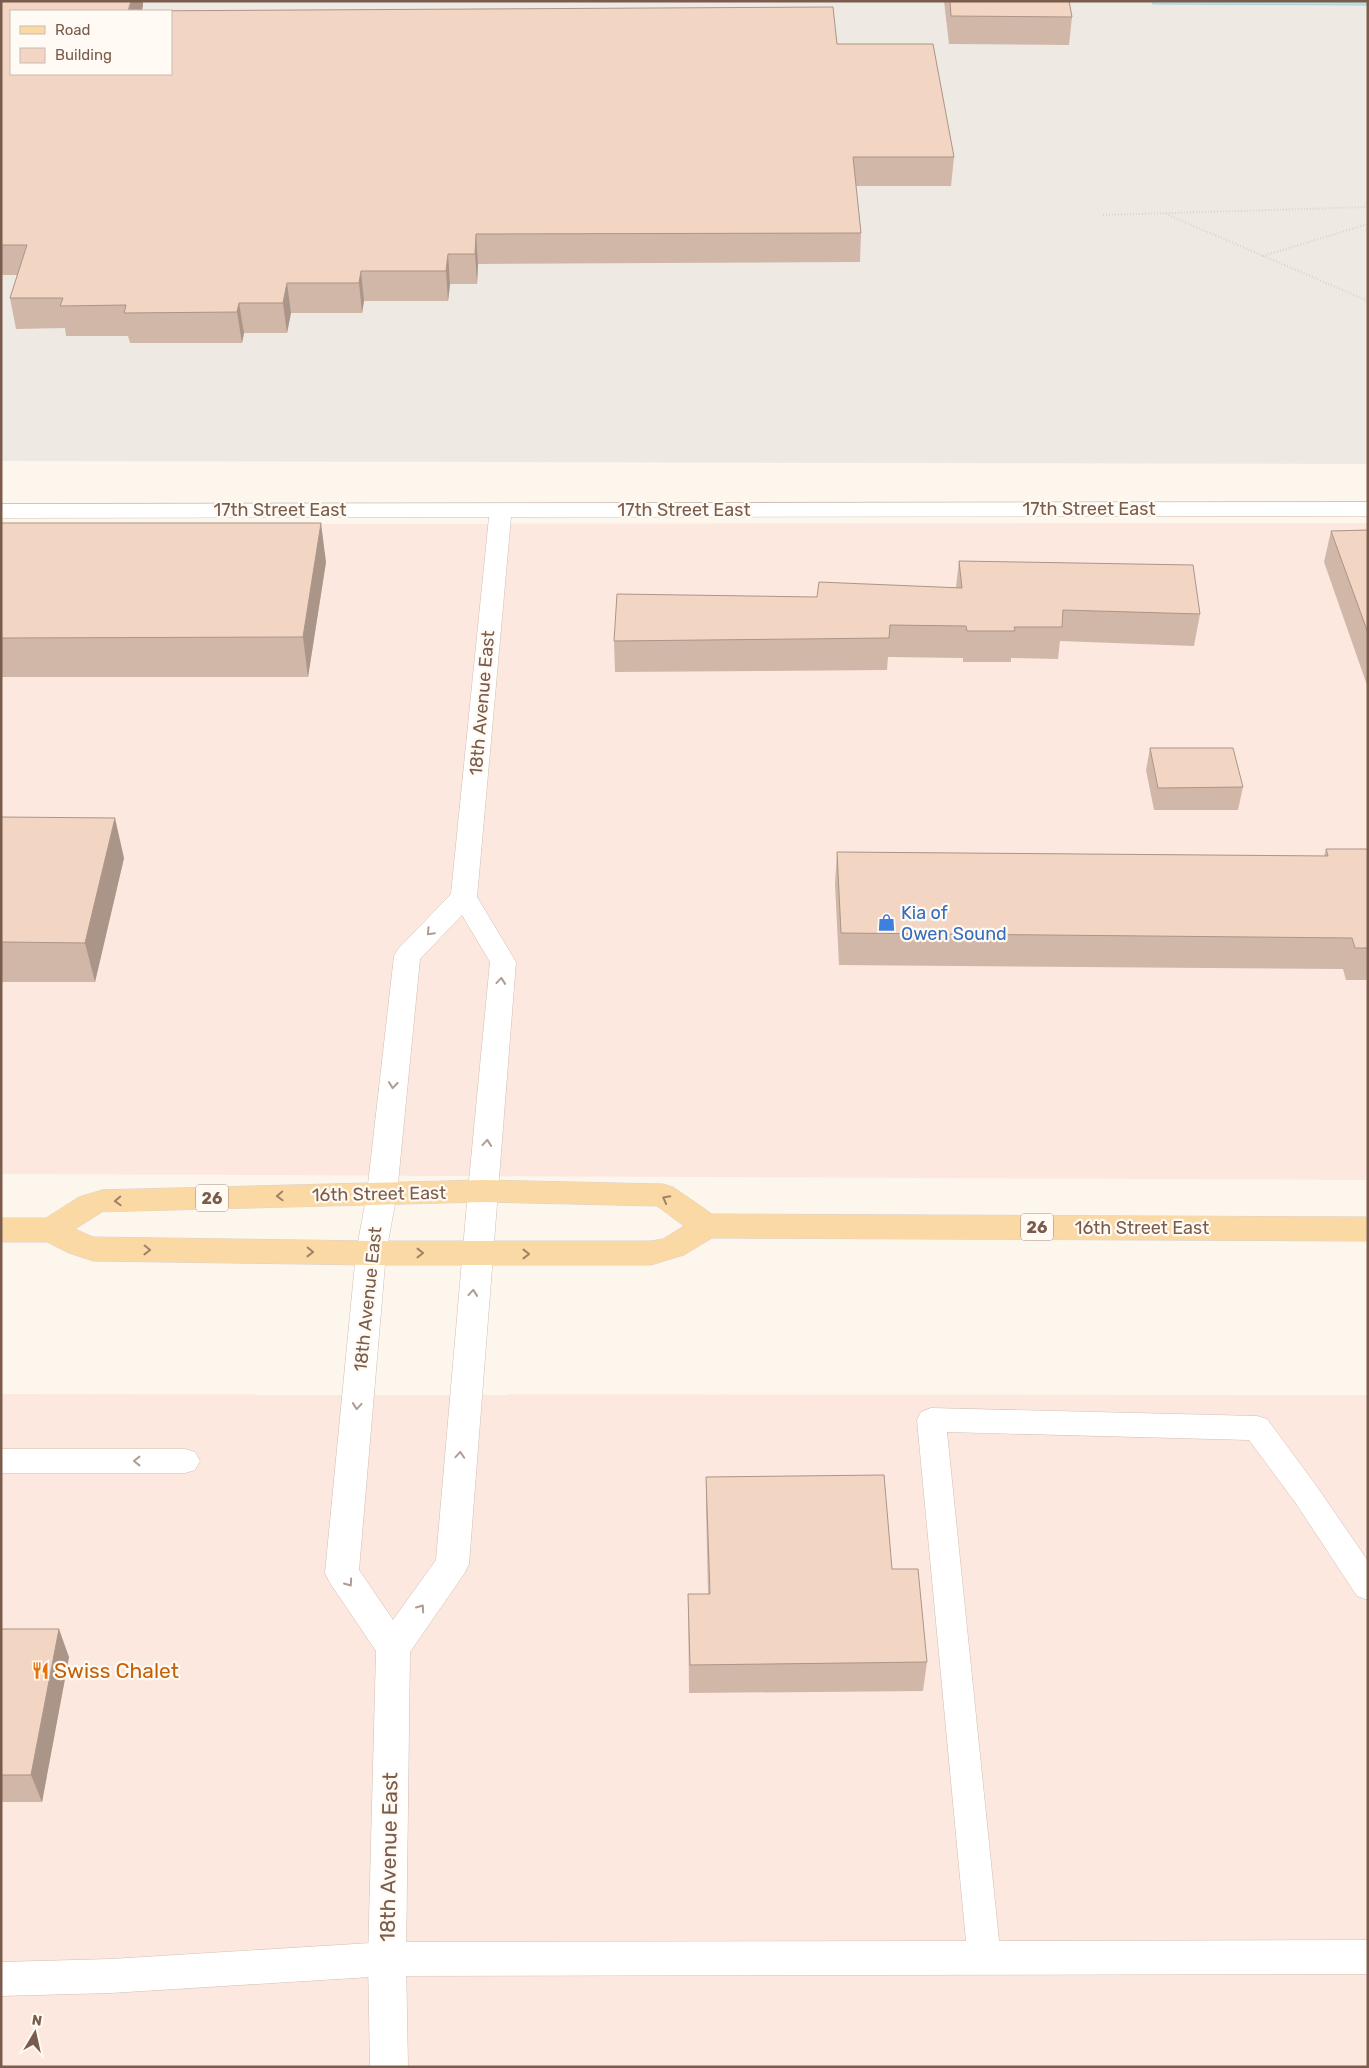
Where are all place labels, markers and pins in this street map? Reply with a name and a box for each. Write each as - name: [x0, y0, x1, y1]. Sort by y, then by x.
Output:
- place label: Kia of Owen Sound: [901, 902, 1007, 945]
- shop icon: Kia of Owen Sound: [877, 913, 897, 933]
- place label: Swiss Chalet: [54, 1658, 179, 1683]
- restaurant icon: Swiss Chalet: [30, 1661, 50, 1681]

